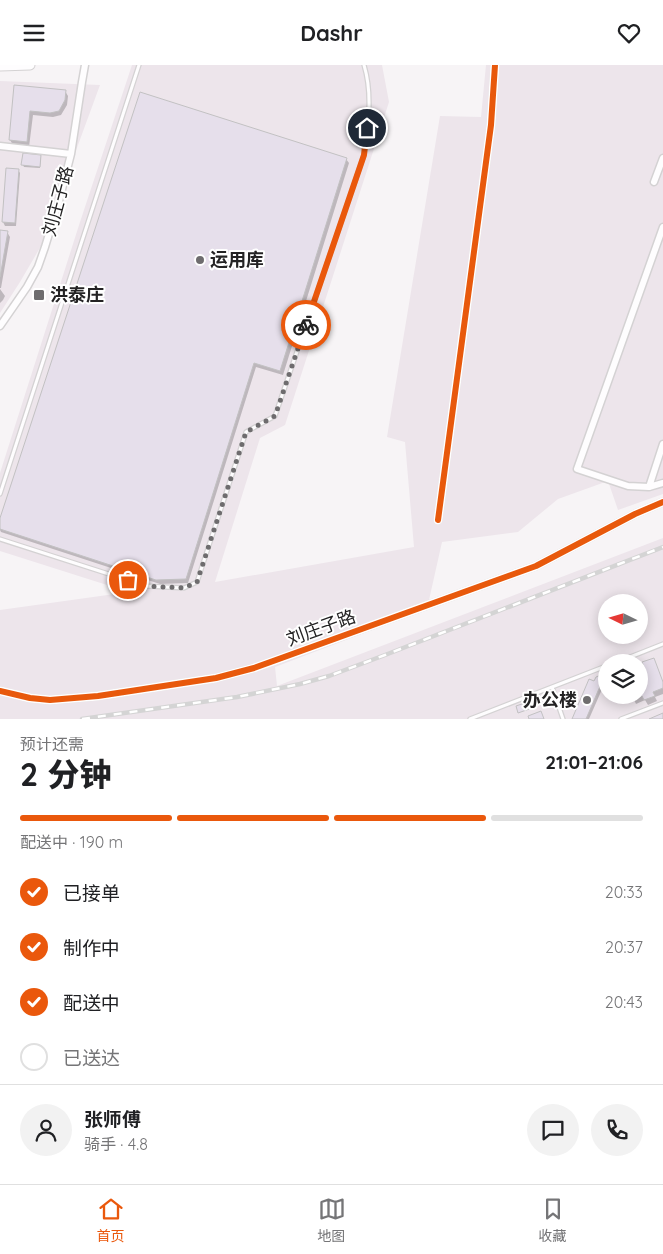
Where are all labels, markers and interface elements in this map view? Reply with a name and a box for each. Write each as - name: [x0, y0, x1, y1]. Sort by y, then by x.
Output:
- icon: menu: [20, 19, 48, 47]
- text: Dashr: [300, 19, 363, 47]
- icon: heart: [615, 19, 643, 47]
- pin: [346, 107, 388, 149]
- icon: home: [353, 114, 381, 142]
- street label: 刘庄子路: [37, 163, 78, 239]
- place label: 运用库: [210, 248, 264, 271]
- marker: 运用库: [194, 254, 206, 266]
- place label: 洪泰庄: [50, 283, 104, 306]
- marker: 洪泰庄: [32, 288, 46, 302]
- courier: [281, 300, 331, 350]
- icon: bike: [292, 311, 320, 339]
- pin: [107, 559, 149, 601]
- icon: bag: [114, 566, 142, 594]
- north arrow: [598, 594, 648, 644]
- map controls: [598, 594, 648, 704]
- street label: 刘庄子路: [283, 604, 359, 651]
- button: layers: [598, 654, 648, 704]
- place label: 办公楼: [523, 688, 577, 711]
- marker: 办公楼: [581, 694, 593, 706]
- text: 预计还需: [20, 734, 84, 754]
- text: 21:01–21:06: [545, 750, 643, 774]
- text: 2 分钟: [20, 754, 111, 794]
- text: 配送中 · 190 m: [20, 832, 123, 852]
- icon: check: [20, 878, 48, 906]
- text: 已接单: [63, 881, 120, 905]
- text: 20:33: [605, 882, 643, 902]
- icon: check: [20, 933, 48, 961]
- text: 制作中: [63, 936, 120, 960]
- text: 20:37: [605, 937, 643, 957]
- icon: check: [20, 988, 48, 1016]
- text: 配送中: [63, 991, 120, 1015]
- text: 20:43: [605, 992, 643, 1012]
- text: 已送达: [63, 1046, 120, 1070]
- button: person: [20, 1104, 72, 1156]
- button: chat: [527, 1104, 579, 1156]
- button: phone: [591, 1104, 643, 1156]
- text: 张师傅: [84, 1107, 141, 1131]
- text: 骑手 · 4.8: [84, 1134, 148, 1154]
- tab: 首页: [97, 1195, 125, 1245]
- tab: 地图: [318, 1195, 346, 1245]
- tab: 收藏: [539, 1195, 567, 1245]

